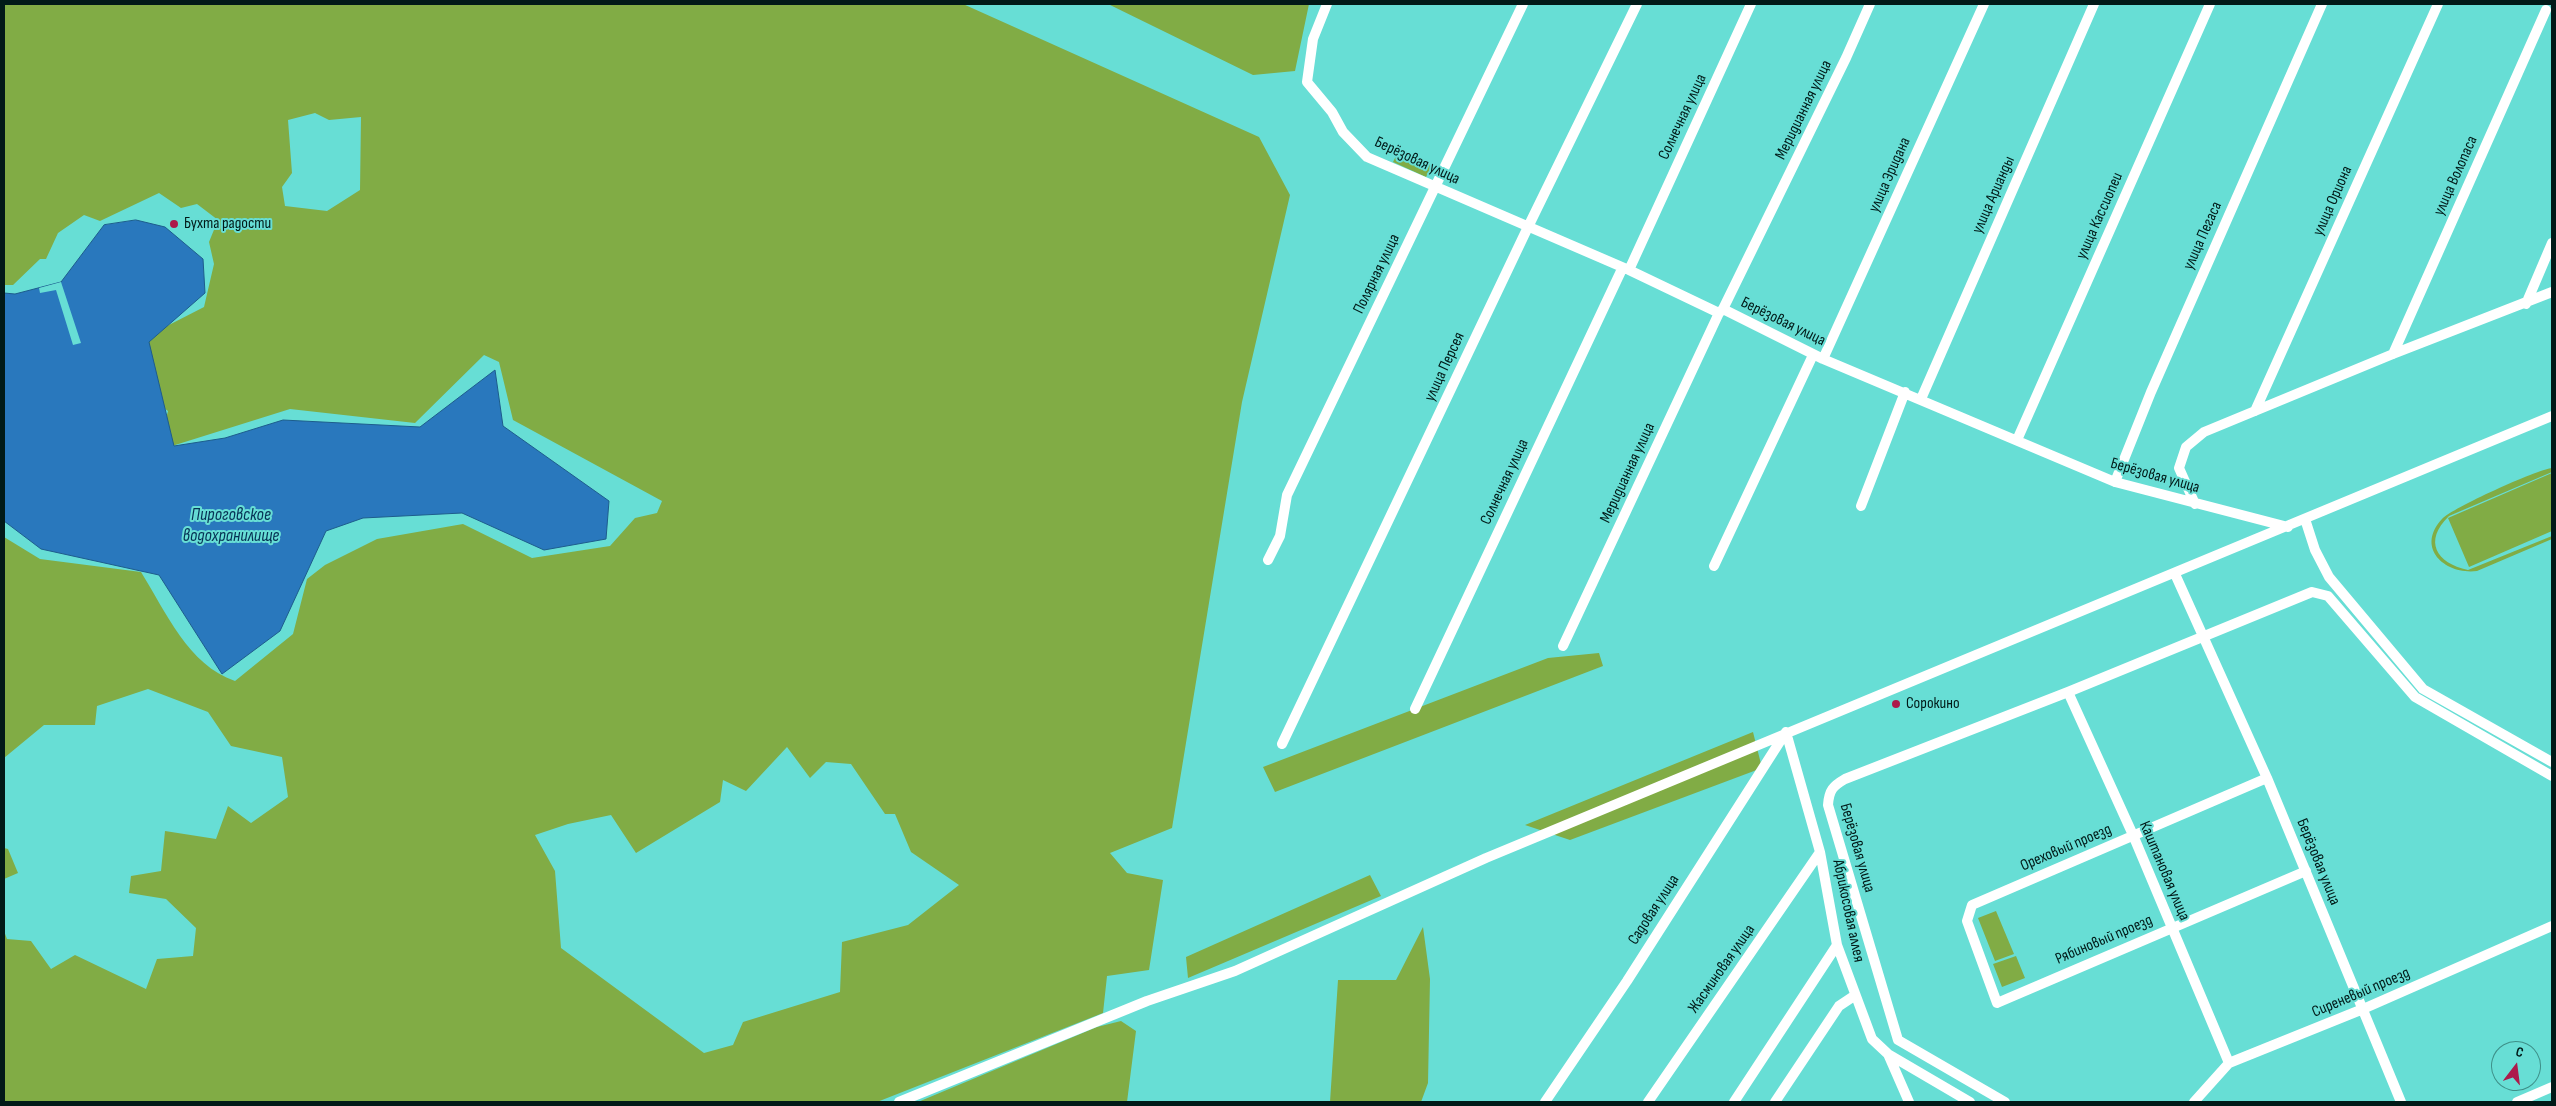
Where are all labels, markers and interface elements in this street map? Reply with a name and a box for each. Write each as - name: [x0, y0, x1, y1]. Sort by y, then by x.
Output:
- street label: Меридианная улица: [1772, 57, 1836, 163]
- street label: Солнечная улица: [1655, 71, 1711, 163]
- street label: Берёзовая улица: [1371, 133, 1463, 189]
- street label: улица Волопаса: [2430, 133, 2482, 219]
- street label: улица Эридана: [1865, 134, 1915, 216]
- street label: улица Арианды: [1968, 153, 2020, 237]
- street label: улица Ориона: [2309, 163, 2357, 239]
- street label: улица Кассиопеи: [2072, 170, 2128, 262]
- street label: улица Пегаса: [2179, 199, 2227, 273]
- place label: Бухта радости: [184, 214, 271, 234]
- marker: Бухта радости: [168, 218, 180, 230]
- street label: Полярная улица: [1349, 231, 1405, 317]
- street label: Берёзовая улица: [1738, 293, 1828, 351]
- street label: улица Персея: [1421, 329, 1469, 405]
- street label: Меридианная улица: [1596, 420, 1660, 526]
- street label: Солнечная улица: [1477, 436, 1533, 528]
- street label: Берёзовая улица: [2108, 454, 2202, 498]
- water label: Пироговское водохранилище: [183, 504, 279, 546]
- place label: Сорокино: [1906, 694, 1960, 714]
- marker: Сорокино: [1890, 698, 1902, 710]
- street label: Берёзовая улица: [1835, 801, 1879, 895]
- street label: Берёзовая улица: [2292, 816, 2344, 908]
- street label: Каштановая улица: [2134, 818, 2194, 924]
- street label: Ореховый проезд: [2018, 820, 2114, 876]
- street label: Абрикосовая аллея: [1828, 858, 1868, 964]
- street label: Садовая улица: [1624, 871, 1684, 949]
- street label: Рябиновый проезд: [2053, 911, 2155, 969]
- street label: Жасминовая улица: [1684, 921, 1760, 1017]
- street label: Сиреневый проезд: [2309, 964, 2413, 1022]
- north arrow: [2491, 1041, 2541, 1091]
- text: С: [2514, 1043, 2525, 1061]

